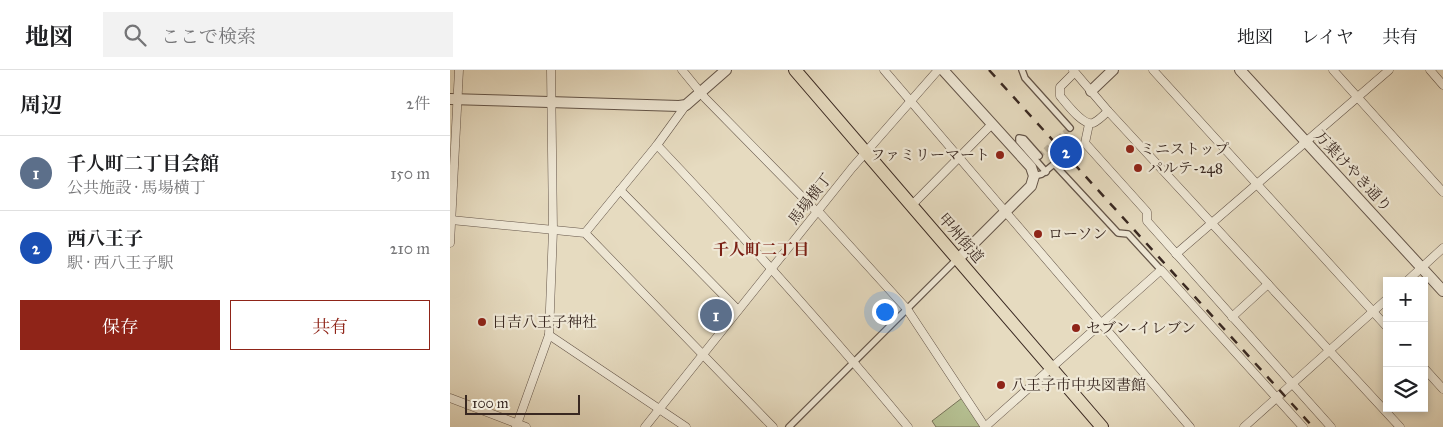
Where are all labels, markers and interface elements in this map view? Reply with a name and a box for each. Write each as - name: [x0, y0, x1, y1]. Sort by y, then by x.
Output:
- search box: [103, 12, 453, 57]
- icon: search: [121, 21, 149, 49]
- text: 地図: [25, 22, 73, 52]
- text: ここで検索: [161, 25, 256, 48]
- text: 地図: [1237, 26, 1273, 48]
- text: レイヤ: [1301, 26, 1354, 48]
- text: 共有: [1382, 26, 1418, 48]
- text: 周辺: [20, 92, 62, 118]
- text: 2件: [406, 94, 430, 113]
- street label: 万葉けやき通り: [1311, 126, 1395, 216]
- pin: 2: [1050, 133, 1082, 171]
- place label: ミニストップ: [1140, 140, 1230, 158]
- marker: ミニストップ: [1124, 143, 1136, 155]
- place label: ファミリーマート: [870, 146, 990, 164]
- marker: ファミリーマート: [994, 149, 1006, 161]
- text: 千人町二丁目会館: [67, 152, 219, 175]
- place label: パルテ-248: [1148, 159, 1223, 177]
- marker: パルテ-248: [1132, 162, 1144, 174]
- text: 1: [33, 164, 39, 183]
- text: 150 m: [390, 164, 430, 183]
- street label: 馬場横丁: [784, 170, 836, 228]
- text: 公共施設 · 馬場横丁: [67, 178, 205, 197]
- street label: 甲州街道: [935, 209, 987, 267]
- place label: ローソン: [1048, 225, 1107, 243]
- text: 西八王子: [67, 227, 143, 250]
- marker: ローソン: [1032, 228, 1044, 240]
- text: 2: [32, 239, 40, 258]
- text: 210 m: [390, 239, 430, 258]
- district label: 千人町二丁目: [713, 240, 809, 259]
- text: 駅 · 西八王子駅: [67, 253, 173, 272]
- map controls: [1383, 277, 1428, 412]
- button: +: [1383, 277, 1428, 322]
- pin: 1: [700, 296, 732, 334]
- your location: [872, 299, 898, 325]
- button: 保存: [20, 300, 220, 350]
- button: 共有: [230, 300, 430, 350]
- place label: 日吉八王子神社: [492, 313, 597, 331]
- marker: 日吉八王子神社: [476, 316, 488, 328]
- place label: セブン-イレブン: [1086, 319, 1196, 337]
- marker: セブン-イレブン: [1070, 322, 1082, 334]
- button: −: [1383, 322, 1428, 367]
- button: layers: [1383, 367, 1428, 412]
- place label: 八王子市中央図書館: [1011, 376, 1146, 394]
- marker: 八王子市中央図書館: [995, 379, 1007, 391]
- scale bar: [465, 392, 580, 415]
- text: 100 m: [472, 395, 509, 412]

